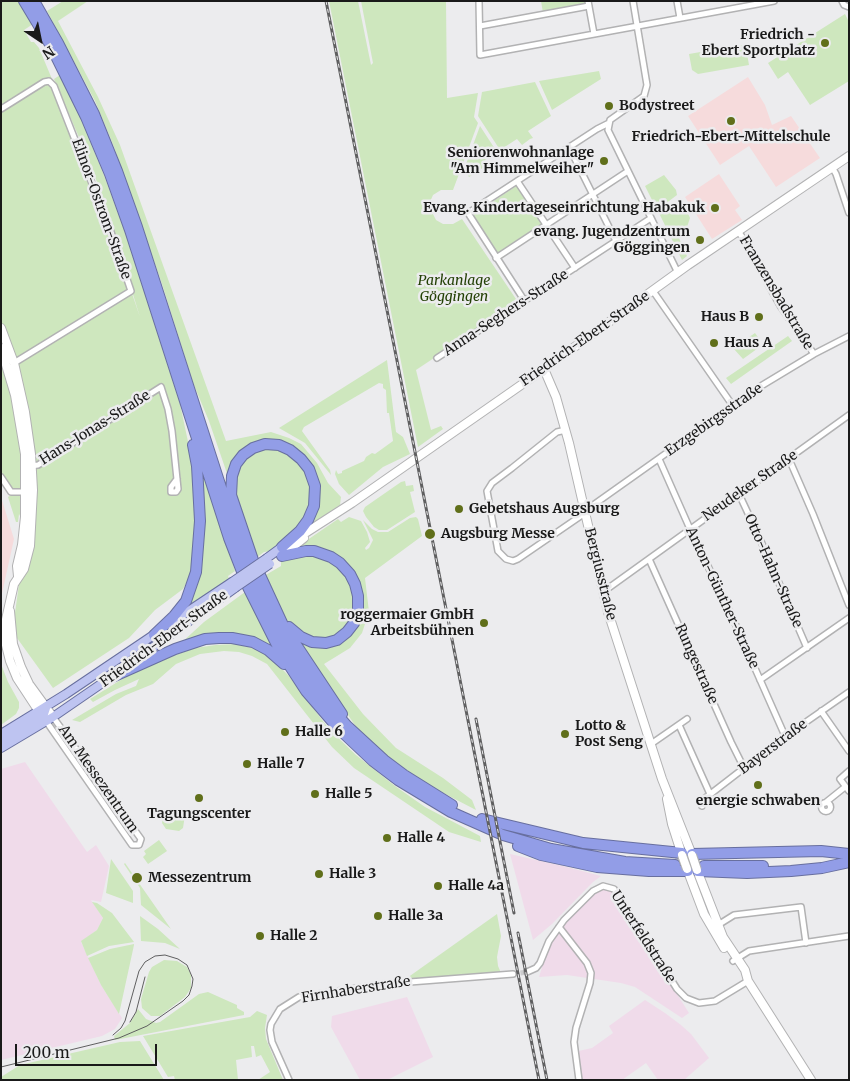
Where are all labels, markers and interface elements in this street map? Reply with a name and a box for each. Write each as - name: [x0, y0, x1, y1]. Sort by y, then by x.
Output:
- north arrow: [15, 15, 65, 65]
- place label: Friedrich - Ebert Sportplatz: [702, 27, 815, 59]
- marker: Friedrich - Ebert Sportplatz: [819, 37, 831, 49]
- text: N: [39, 42, 58, 63]
- place label: Bodystreet: [619, 98, 695, 114]
- marker: Bodystreet: [603, 100, 615, 112]
- marker: Friedrich-Ebert-Mittelschule: [725, 115, 737, 127]
- place label: Friedrich-Ebert-Mittelschule: [632, 129, 830, 145]
- street label: Elinor-Ostrom-Straße: [68, 136, 134, 282]
- place label: Seniorenwohnanlage "Am Himmelweiher": [447, 145, 594, 178]
- marker: Seniorenwohnanlage "Am Himmelweiher": [598, 155, 610, 167]
- place label: Evang. Kindertageseinrichtung Habakuk: [423, 200, 705, 216]
- marker: Evang. Kindertageseinrichtung Habakuk: [709, 202, 721, 214]
- place label: evang. Jugendzentrum Göggingen: [534, 224, 690, 256]
- street label: Franzensbadstraße: [736, 233, 816, 353]
- marker: evang. Jugendzentrum Göggingen: [694, 234, 706, 246]
- street label: Anna-Seghers-Straße: [440, 266, 572, 360]
- park label: Parkanlage Göggingen: [418, 273, 490, 306]
- street label: Friedrich-Ebert-Straße: [517, 288, 653, 390]
- place label: Haus B: [701, 309, 749, 325]
- marker: Haus B: [753, 311, 765, 323]
- place label: Haus A: [724, 335, 772, 351]
- marker: Haus A: [708, 337, 720, 349]
- street label: Erzgebirgsstraße: [662, 380, 766, 460]
- street label: Hans-Jonas-Straße: [37, 387, 153, 469]
- street label: Neudeker Straße: [699, 447, 801, 525]
- place label: Gebetshaus Augsburg: [469, 501, 619, 517]
- marker: Gebetshaus Augsburg: [453, 503, 465, 515]
- street label: Otto-Hahn-Straße: [740, 511, 806, 631]
- street label: Anton-Günther-Straße: [682, 525, 762, 671]
- place label: Augsburg Messe: [441, 526, 555, 542]
- street label: Bergiusstraße: [580, 526, 620, 622]
- marker: Augsburg Messe: [423, 527, 437, 541]
- street label: Friedrich-Ebert-Straße: [97, 587, 231, 691]
- place label: roggermaier GmbH Arbeitsbühnen: [340, 607, 474, 640]
- marker: roggermaier GmbH Arbeitsbühnen: [478, 617, 490, 629]
- street label: Rungestraße: [671, 621, 721, 707]
- street label: Bayerstraße: [736, 716, 810, 778]
- place label: Lotto & Post Seng: [575, 718, 643, 750]
- street label: Am Messezentrum: [54, 722, 142, 836]
- place label: Halle 6: [295, 724, 343, 740]
- marker: Halle 6: [279, 726, 291, 738]
- marker: Lotto & Post Seng: [559, 728, 571, 740]
- place label: Halle 7: [257, 756, 305, 772]
- marker: Halle 7: [241, 758, 253, 770]
- marker: energie schwaben: [752, 779, 764, 791]
- place label: Halle 5: [325, 786, 372, 802]
- marker: Halle 5: [309, 788, 321, 800]
- marker: Tagungscenter: [193, 792, 205, 804]
- place label: energie schwaben: [696, 793, 820, 809]
- place label: Tagungscenter: [147, 806, 251, 822]
- place label: Halle 4: [397, 830, 445, 846]
- marker: Halle 4: [381, 832, 393, 844]
- place label: Halle 3: [329, 866, 376, 882]
- marker: Halle 3: [313, 868, 325, 880]
- place label: Messezentrum: [148, 870, 251, 886]
- marker: Messezentrum: [130, 871, 144, 885]
- place label: Halle 4a: [448, 878, 504, 894]
- marker: Halle 4a: [432, 880, 444, 892]
- street label: Unterfeldstraße: [607, 888, 679, 986]
- place label: Halle 3a: [388, 908, 443, 924]
- marker: Halle 3a: [372, 910, 384, 922]
- place label: Halle 2: [270, 928, 317, 944]
- marker: Halle 2: [254, 930, 266, 942]
- street label: Firnhaberstraße: [300, 973, 412, 1007]
- scale bar: [18, 1034, 160, 1066]
- text: 200 m: [23, 1043, 70, 1062]

